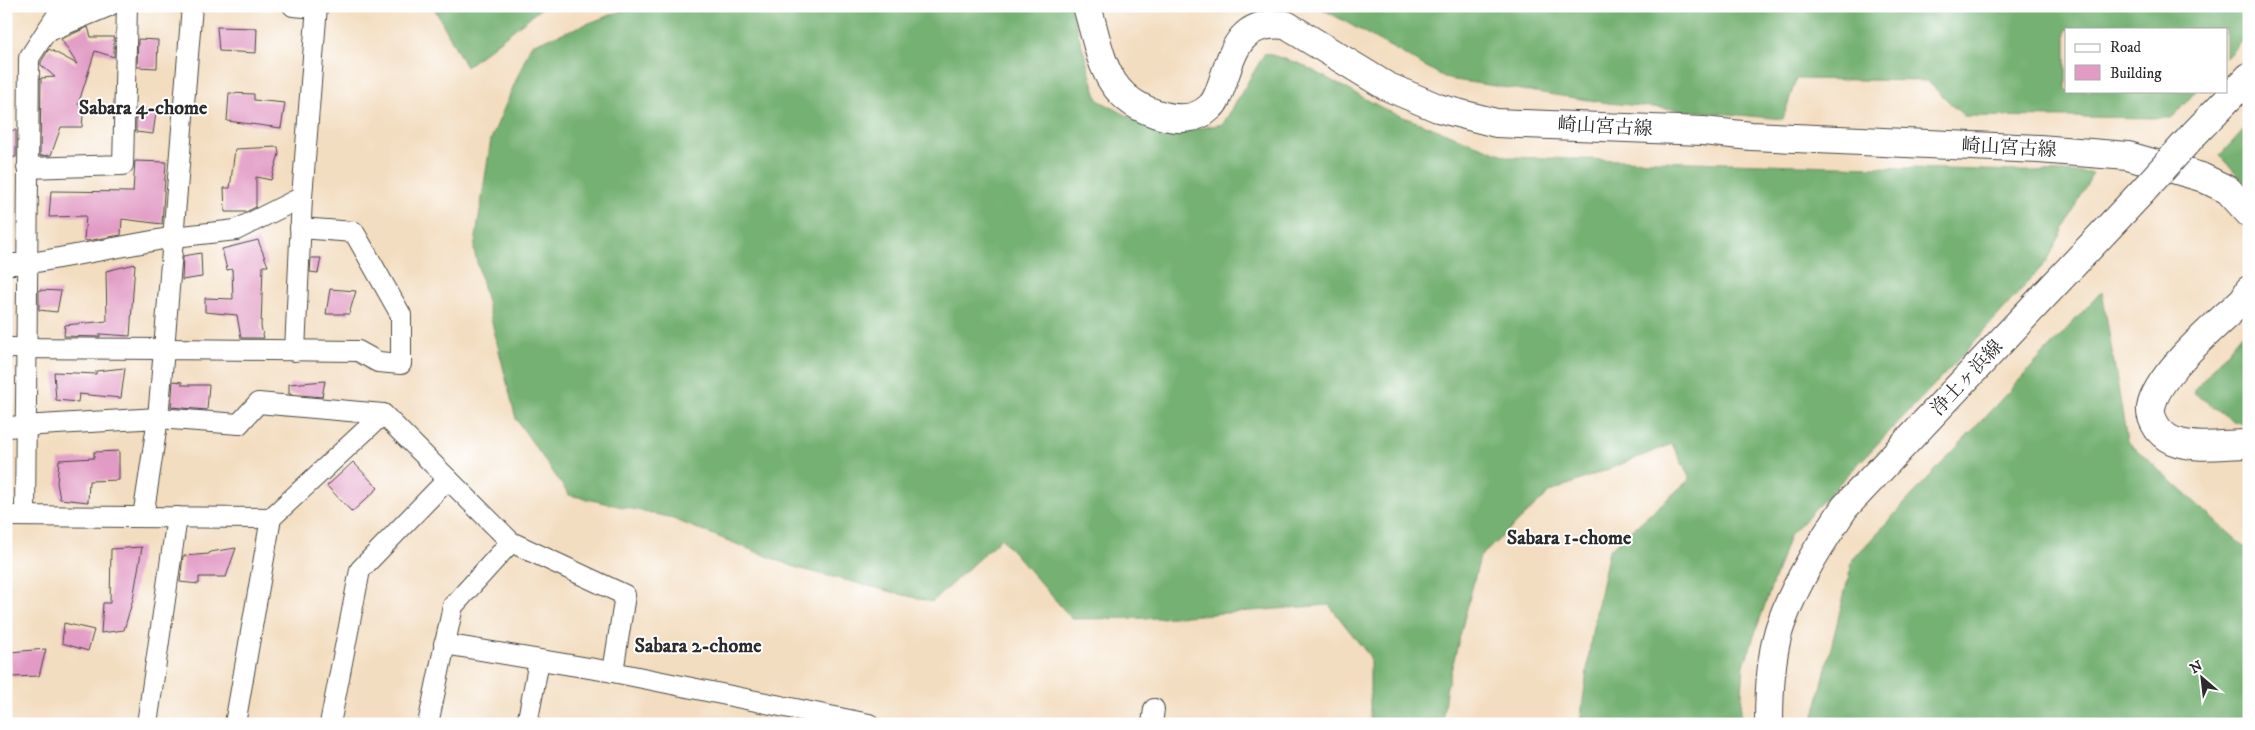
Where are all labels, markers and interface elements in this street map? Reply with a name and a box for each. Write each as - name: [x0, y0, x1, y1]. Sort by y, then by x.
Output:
- legend: [2065, 28, 2228, 92]
- text: Road: [2110, 38, 2142, 57]
- text: Building: [2110, 64, 2162, 83]
- district label: Sabara 4-chome: [79, 96, 208, 121]
- street label: 崎山宮古線: [1557, 113, 1653, 141]
- street label: 崎山宮古線: [1961, 134, 2057, 162]
- street label: 浄土ヶ浜線: [1926, 335, 2008, 421]
- district label: Sabara 1-chome: [1507, 526, 1632, 551]
- district label: Sabara 2-chome: [634, 634, 762, 659]
- north arrow: [2178, 652, 2228, 702]
- text: N: [2187, 657, 2206, 678]

